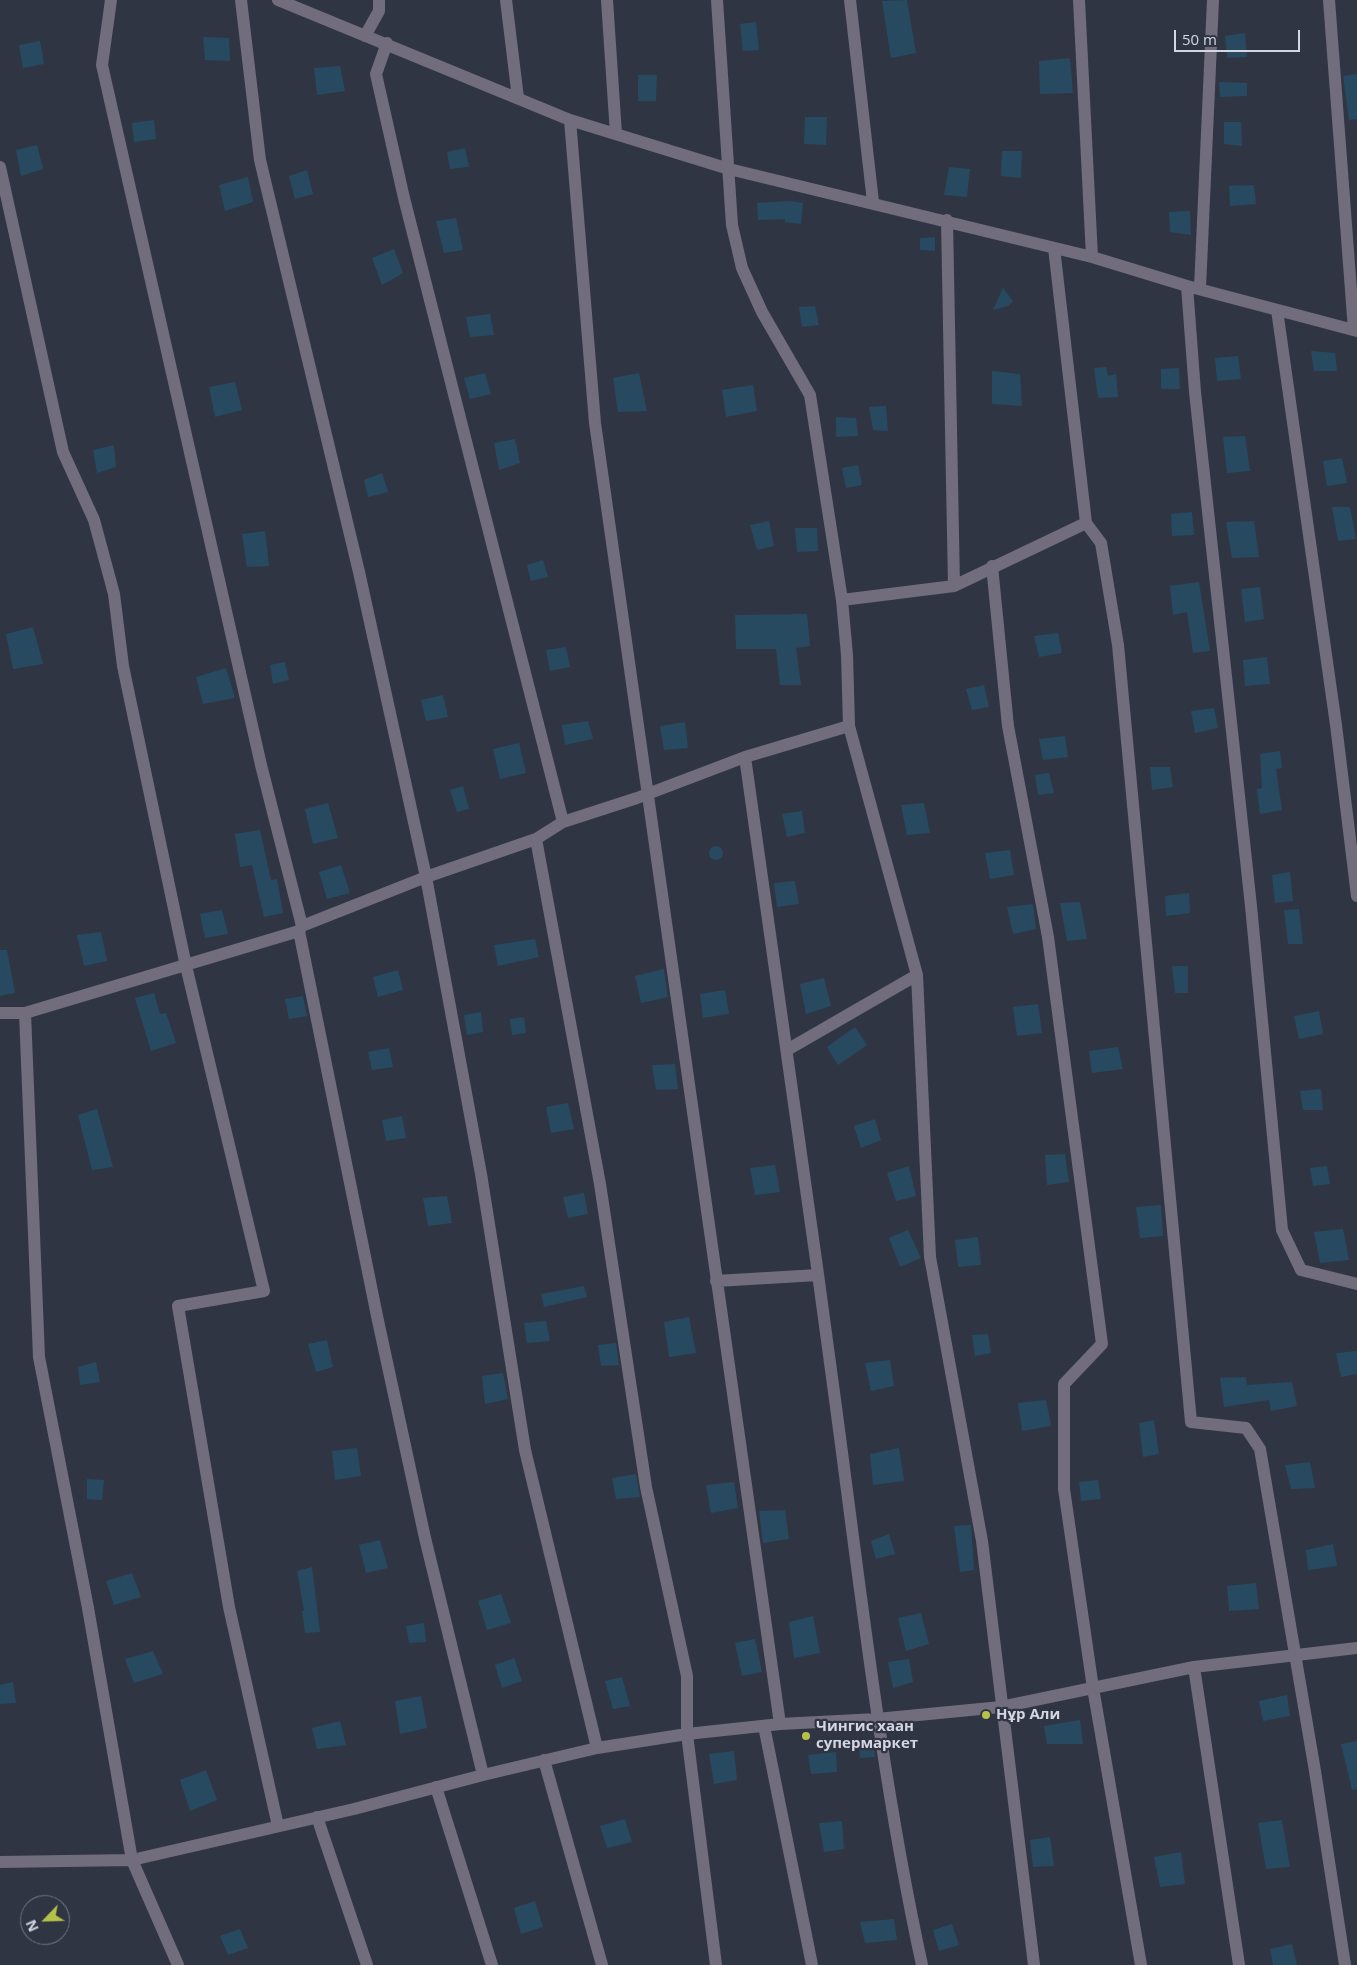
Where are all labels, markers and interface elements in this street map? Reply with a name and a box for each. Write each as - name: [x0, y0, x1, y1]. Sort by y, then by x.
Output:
- scale bar: [1177, 20, 1303, 52]
- text: 50 m: [1182, 29, 1217, 49]
- place label: Нұр Али: [996, 1706, 1060, 1724]
- marker: Нұр Али: [980, 1709, 992, 1721]
- place label: Чингис хаан супермаркет: [816, 1718, 918, 1753]
- marker: Чингис хаан супермаркет: [800, 1730, 812, 1742]
- north arrow: [20, 1895, 70, 1945]
- text: N: [21, 1917, 43, 1935]

